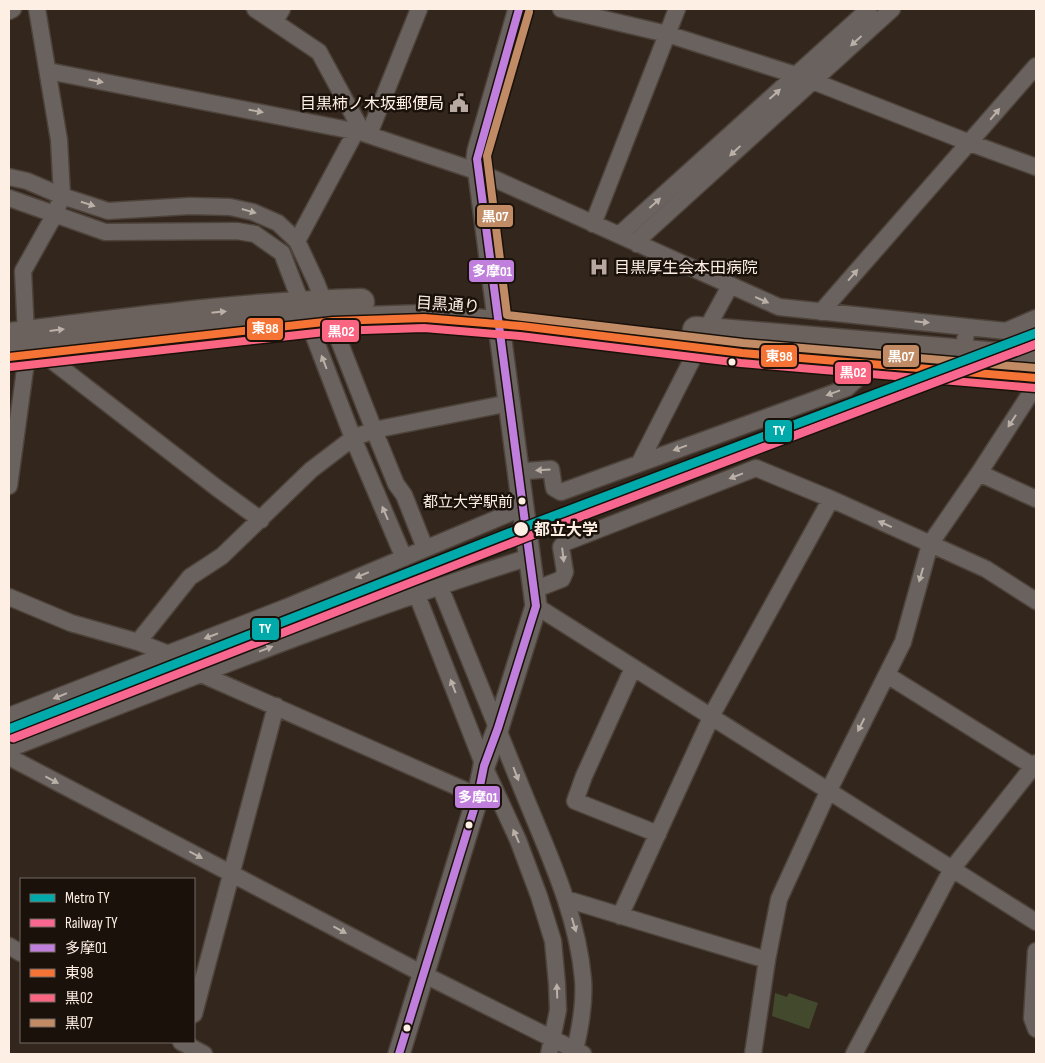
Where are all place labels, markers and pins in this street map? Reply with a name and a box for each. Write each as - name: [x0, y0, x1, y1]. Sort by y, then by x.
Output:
- public building icon: 目黒柿ノ木坂郵便局: [448, 92, 470, 114]
- place label: 目黒柿ノ木坂郵便局: [300, 95, 444, 114]
- hospital icon: 目黒厚生会本田病院: [588, 256, 610, 278]
- place label: 目黒厚生会本田病院: [614, 259, 758, 278]
- unlabelled marker: [727, 357, 737, 367]
- place label: 都立大学駅前: [423, 493, 513, 512]
- marker: 都立大学駅前: [517, 496, 527, 506]
- marker: 都立大学: [512, 520, 530, 538]
- place label: 都立大学: [534, 521, 598, 540]
- unlabelled marker: [464, 820, 474, 830]
- unlabelled marker: [402, 1023, 412, 1033]

